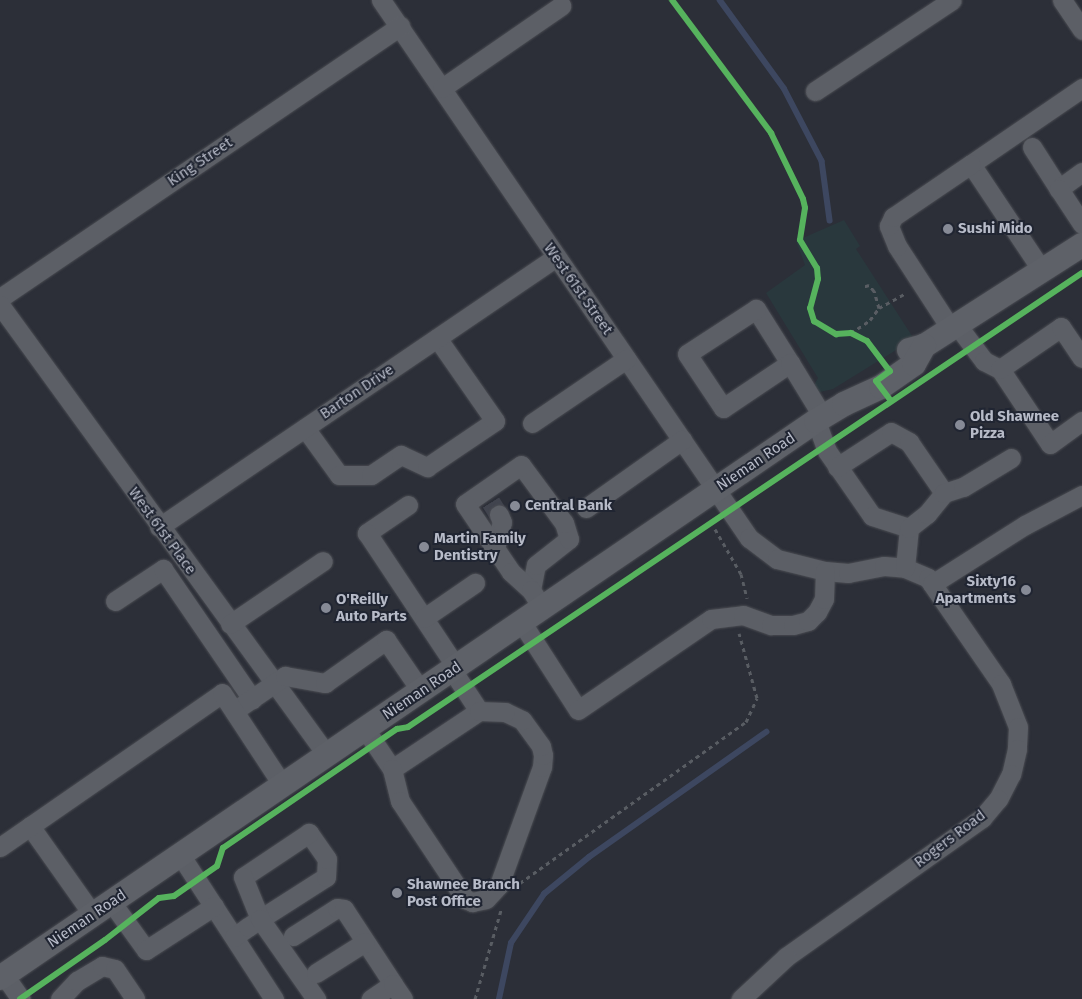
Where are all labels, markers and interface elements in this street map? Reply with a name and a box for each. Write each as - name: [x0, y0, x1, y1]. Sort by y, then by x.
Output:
- street label: King Street: [164, 134, 236, 190]
- place label: Sushi Mido: [958, 220, 1033, 238]
- marker: Sushi Mido: [942, 223, 954, 235]
- street label: West 61st Street: [540, 240, 616, 338]
- street label: Barton Drive: [317, 361, 397, 423]
- place label: Old Shawnee Pizza: [970, 407, 1059, 442]
- marker: Old Shawnee Pizza: [954, 419, 966, 431]
- street label: Nieman Road: [713, 429, 799, 495]
- street label: West 61st Place: [124, 484, 200, 578]
- place label: Central Bank: [525, 497, 612, 515]
- marker: Central Bank: [509, 500, 521, 512]
- place label: Martin Family Dentistry: [434, 529, 526, 564]
- marker: Martin Family Dentistry: [418, 541, 430, 553]
- place label: Sixty16 Apartments: [936, 572, 1016, 607]
- marker: Sixty16 Apartments: [1020, 584, 1032, 596]
- place label: O'Reilly Auto Parts: [336, 590, 407, 625]
- marker: O'Reilly Auto Parts: [320, 602, 332, 614]
- street label: Nieman Road: [379, 658, 465, 724]
- street label: Rogers Road: [911, 806, 989, 872]
- place label: Shawnee Branch Post Office: [407, 875, 520, 910]
- street label: Nieman Road: [44, 886, 130, 952]
- marker: Shawnee Branch Post Office: [391, 887, 403, 899]

